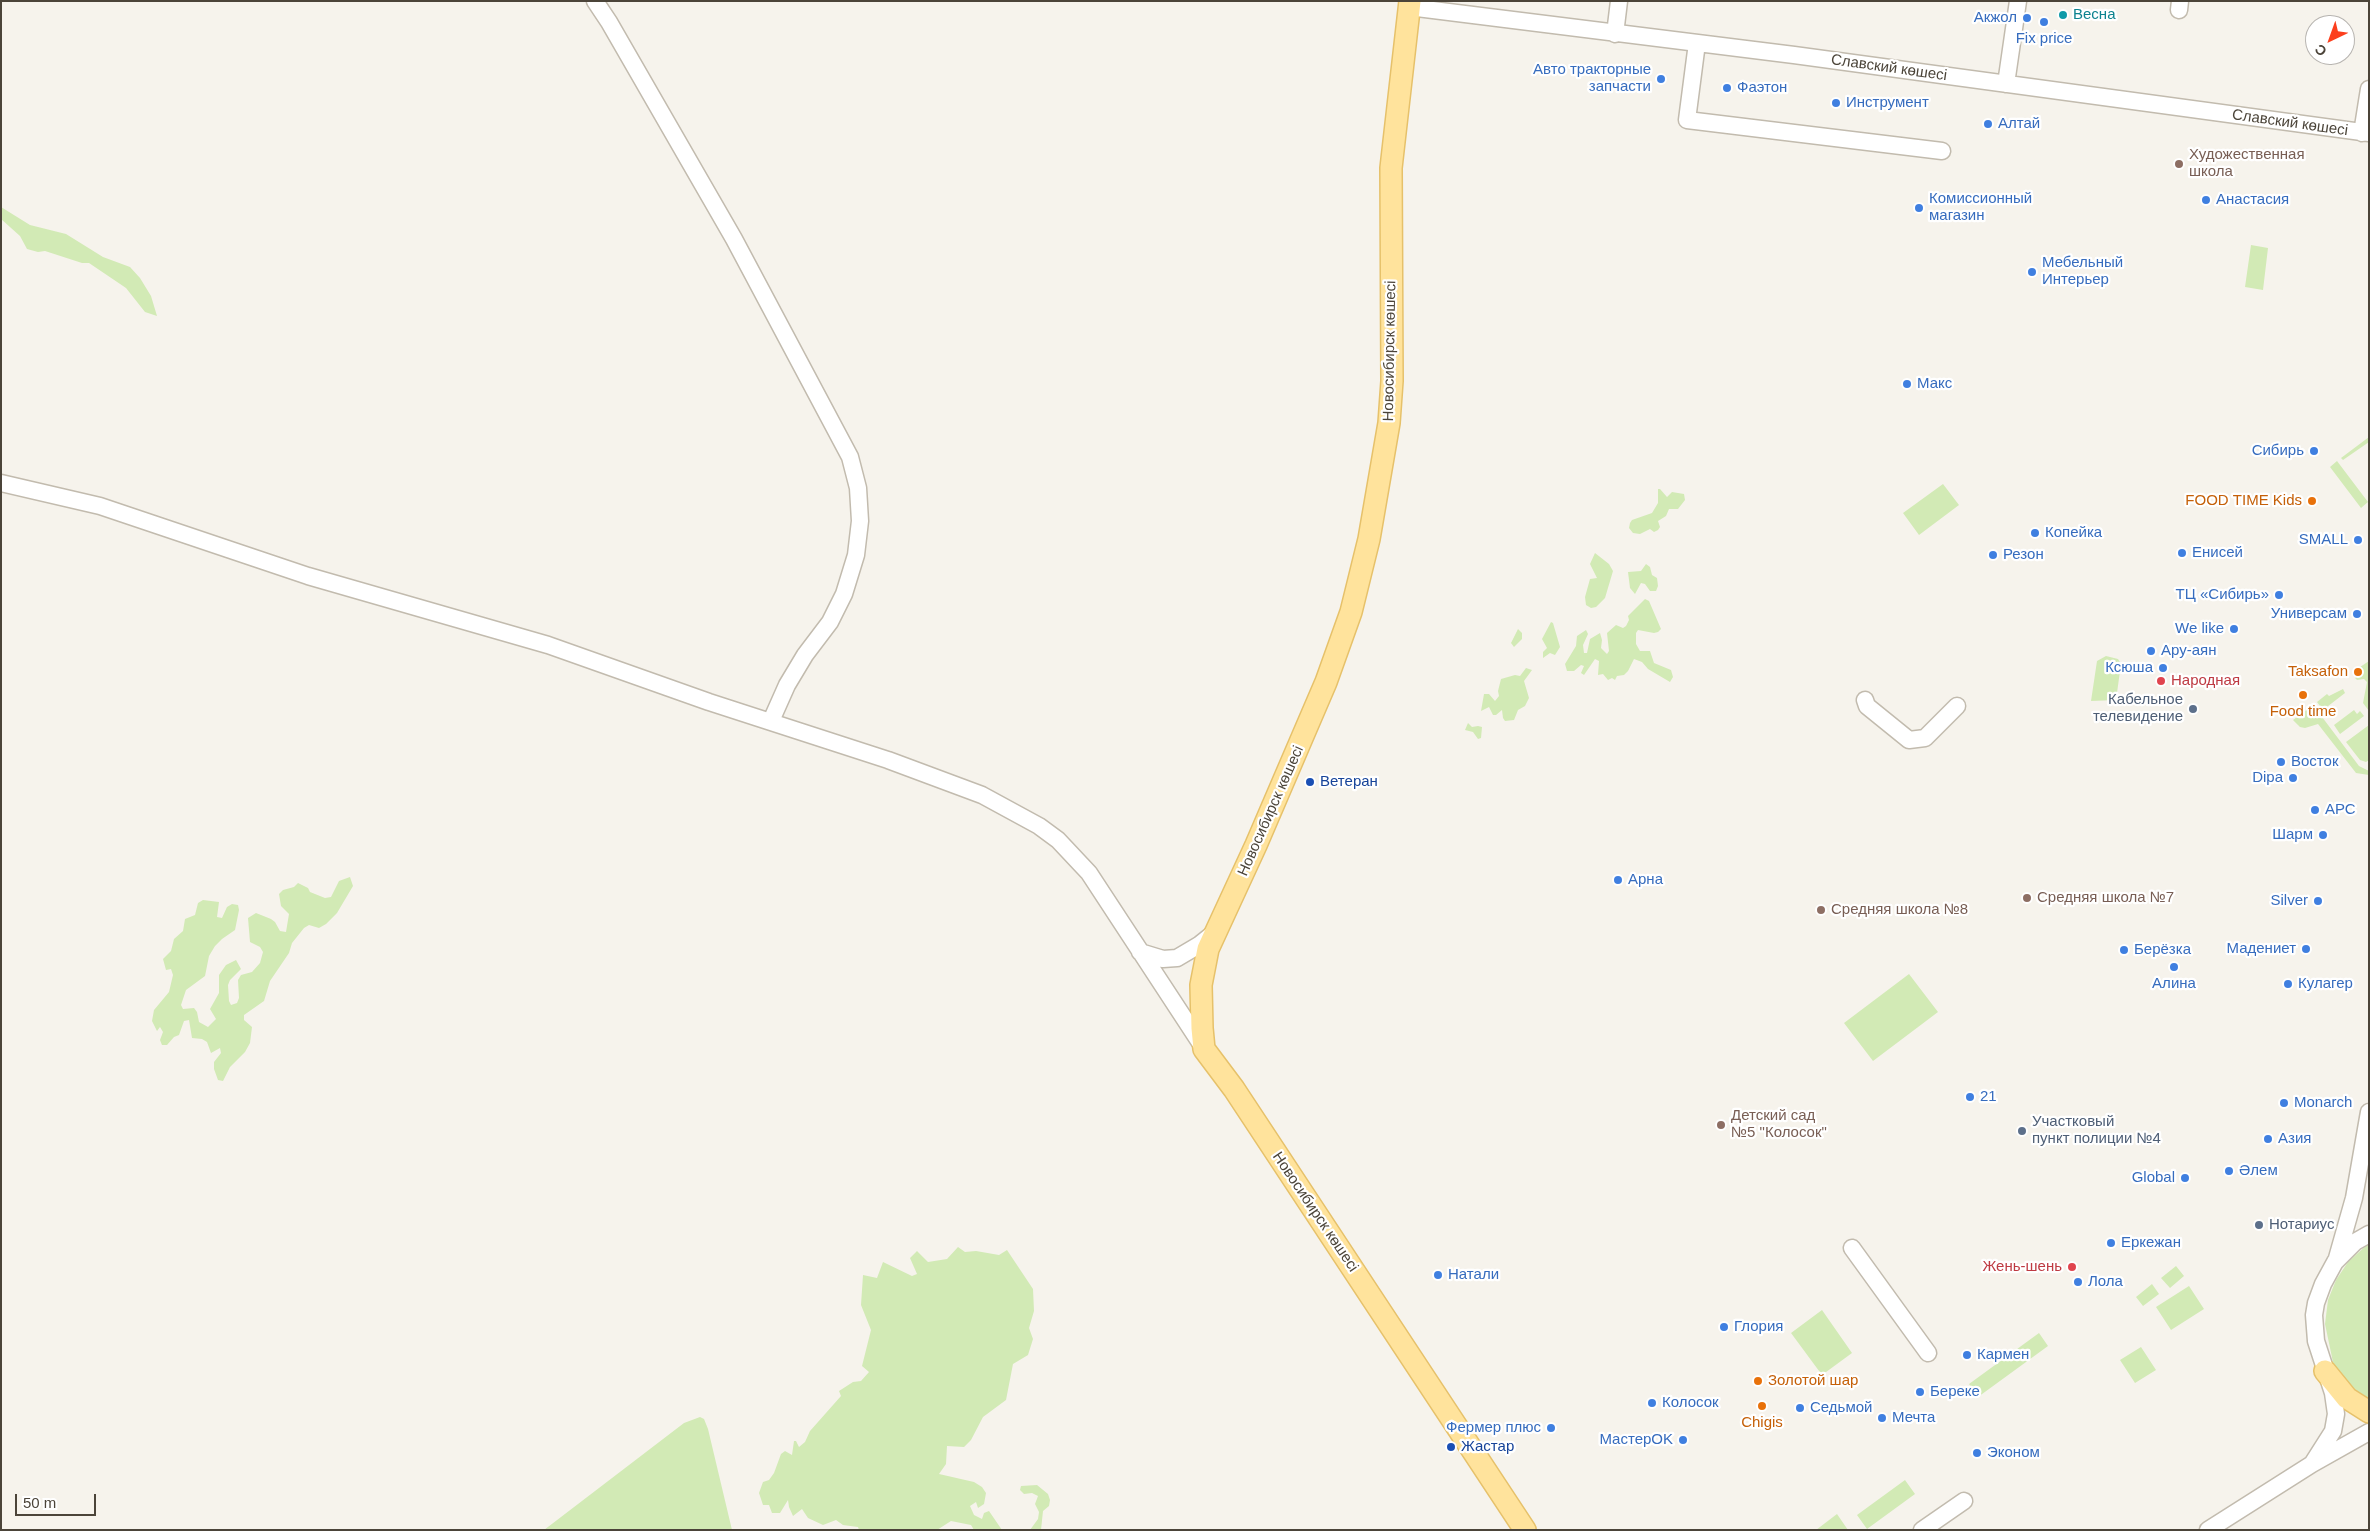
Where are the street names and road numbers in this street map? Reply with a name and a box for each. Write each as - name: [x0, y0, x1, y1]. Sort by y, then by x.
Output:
- street label: Славский көшесі: [1830, 51, 1948, 85]
- street label: Славский көшесі: [2231, 106, 2349, 140]
- street label: Новосибирск көшесі: [1380, 280, 1400, 422]
- street label: Новосибирск көшесі: [1234, 743, 1308, 879]
- street label: Новосибирск көшесі: [1268, 1149, 1362, 1275]

